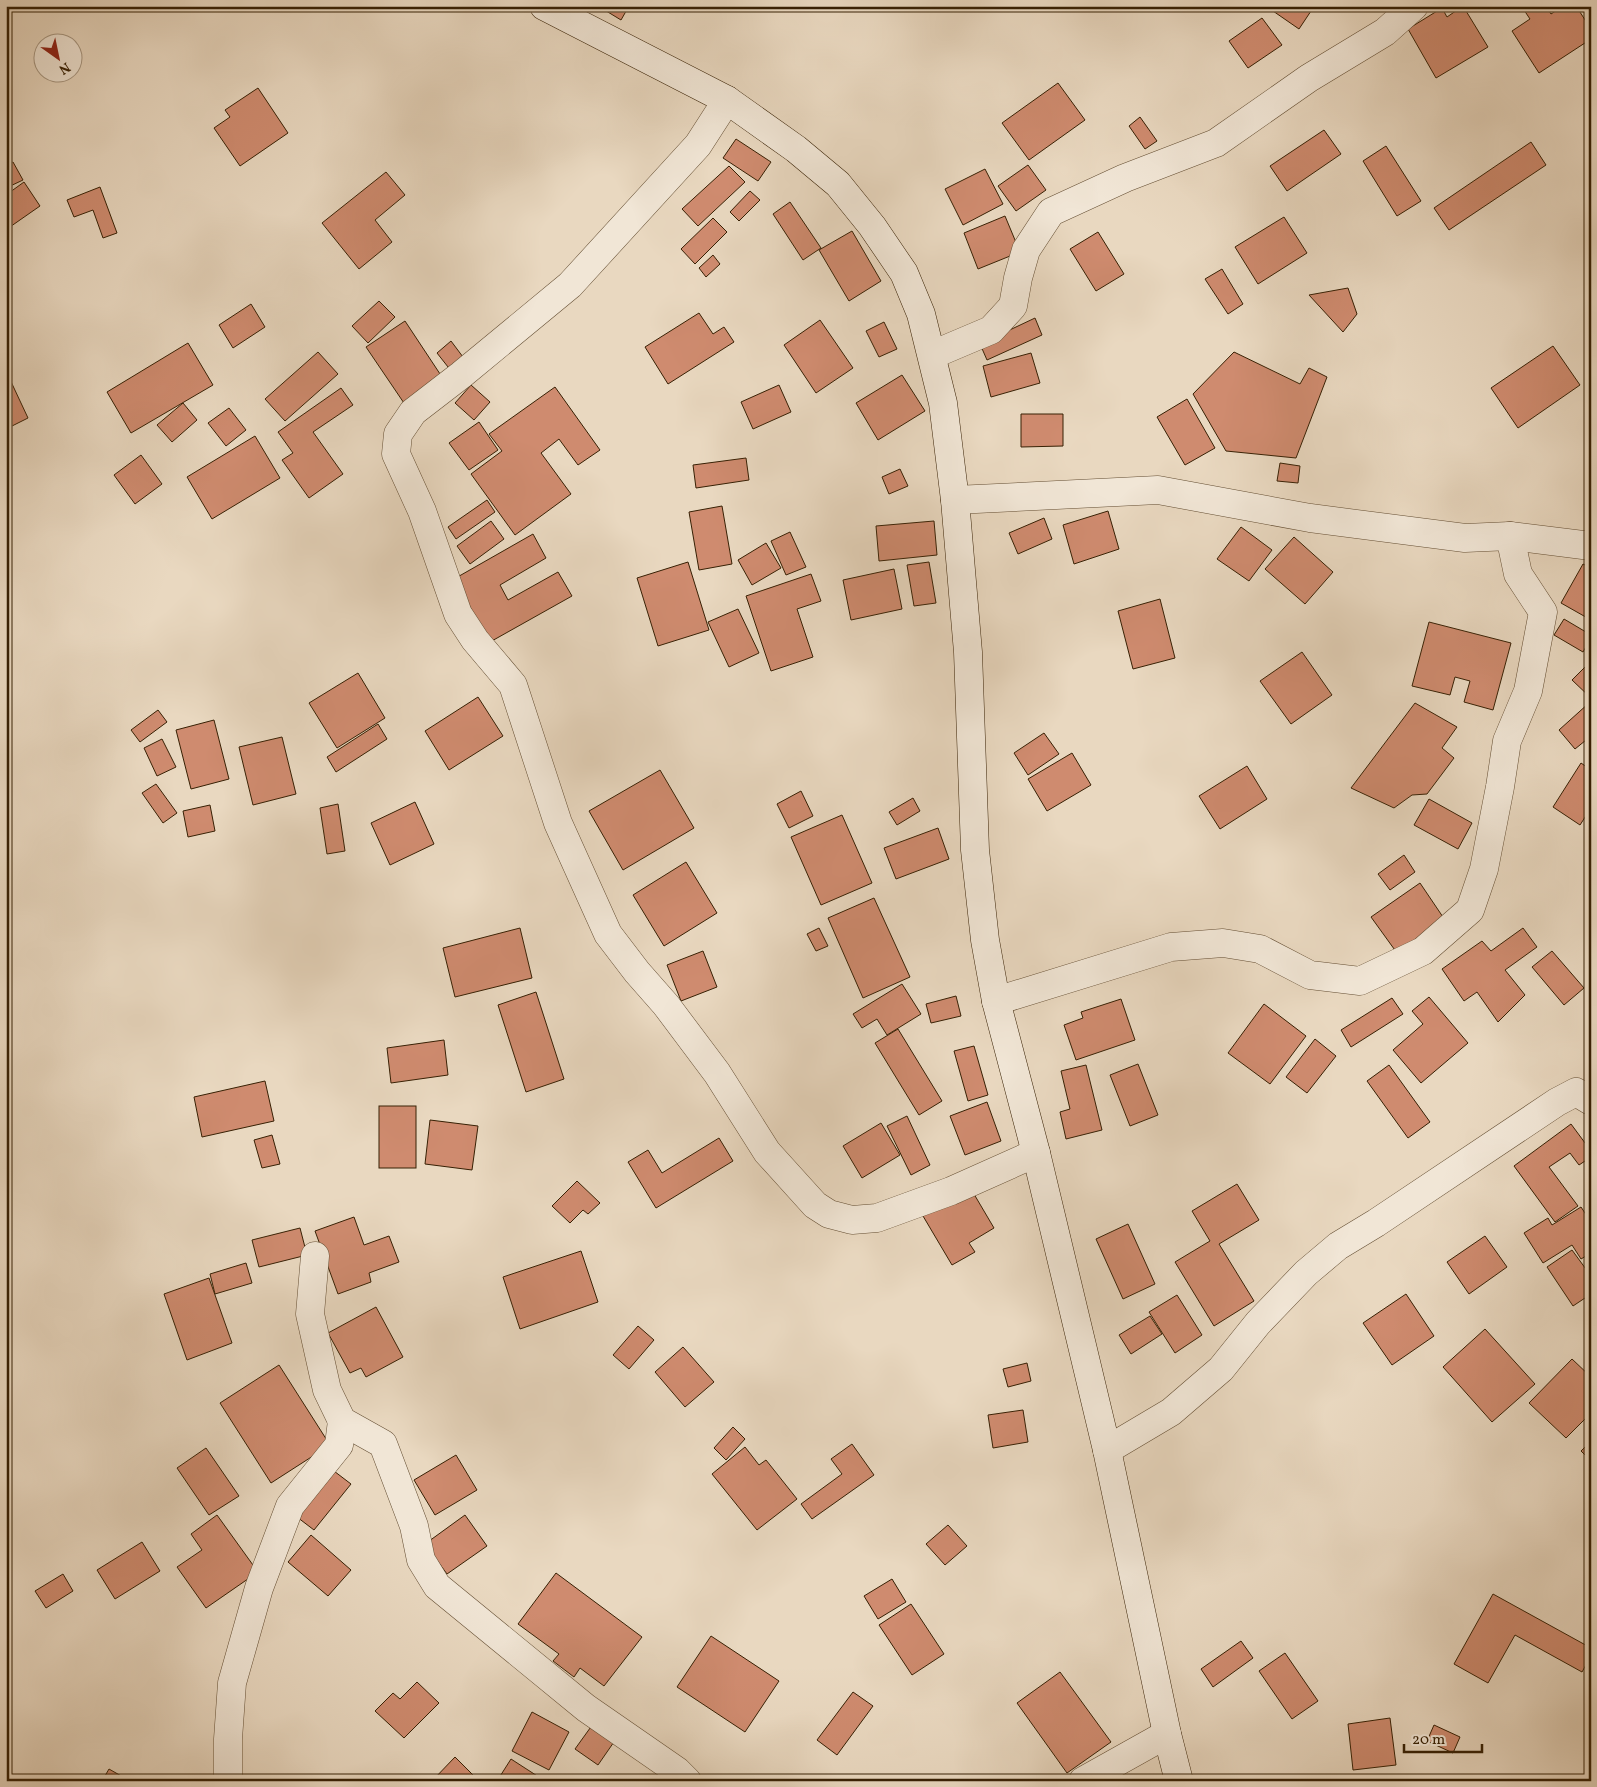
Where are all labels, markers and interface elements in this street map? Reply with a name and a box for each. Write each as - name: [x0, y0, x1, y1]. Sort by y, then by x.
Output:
- north arrow: [32, 32, 82, 82]
- text: N: [55, 57, 74, 78]
- scale bar: [1404, 1722, 1482, 1754]
- text: 20 m: [1412, 1730, 1445, 1751]

